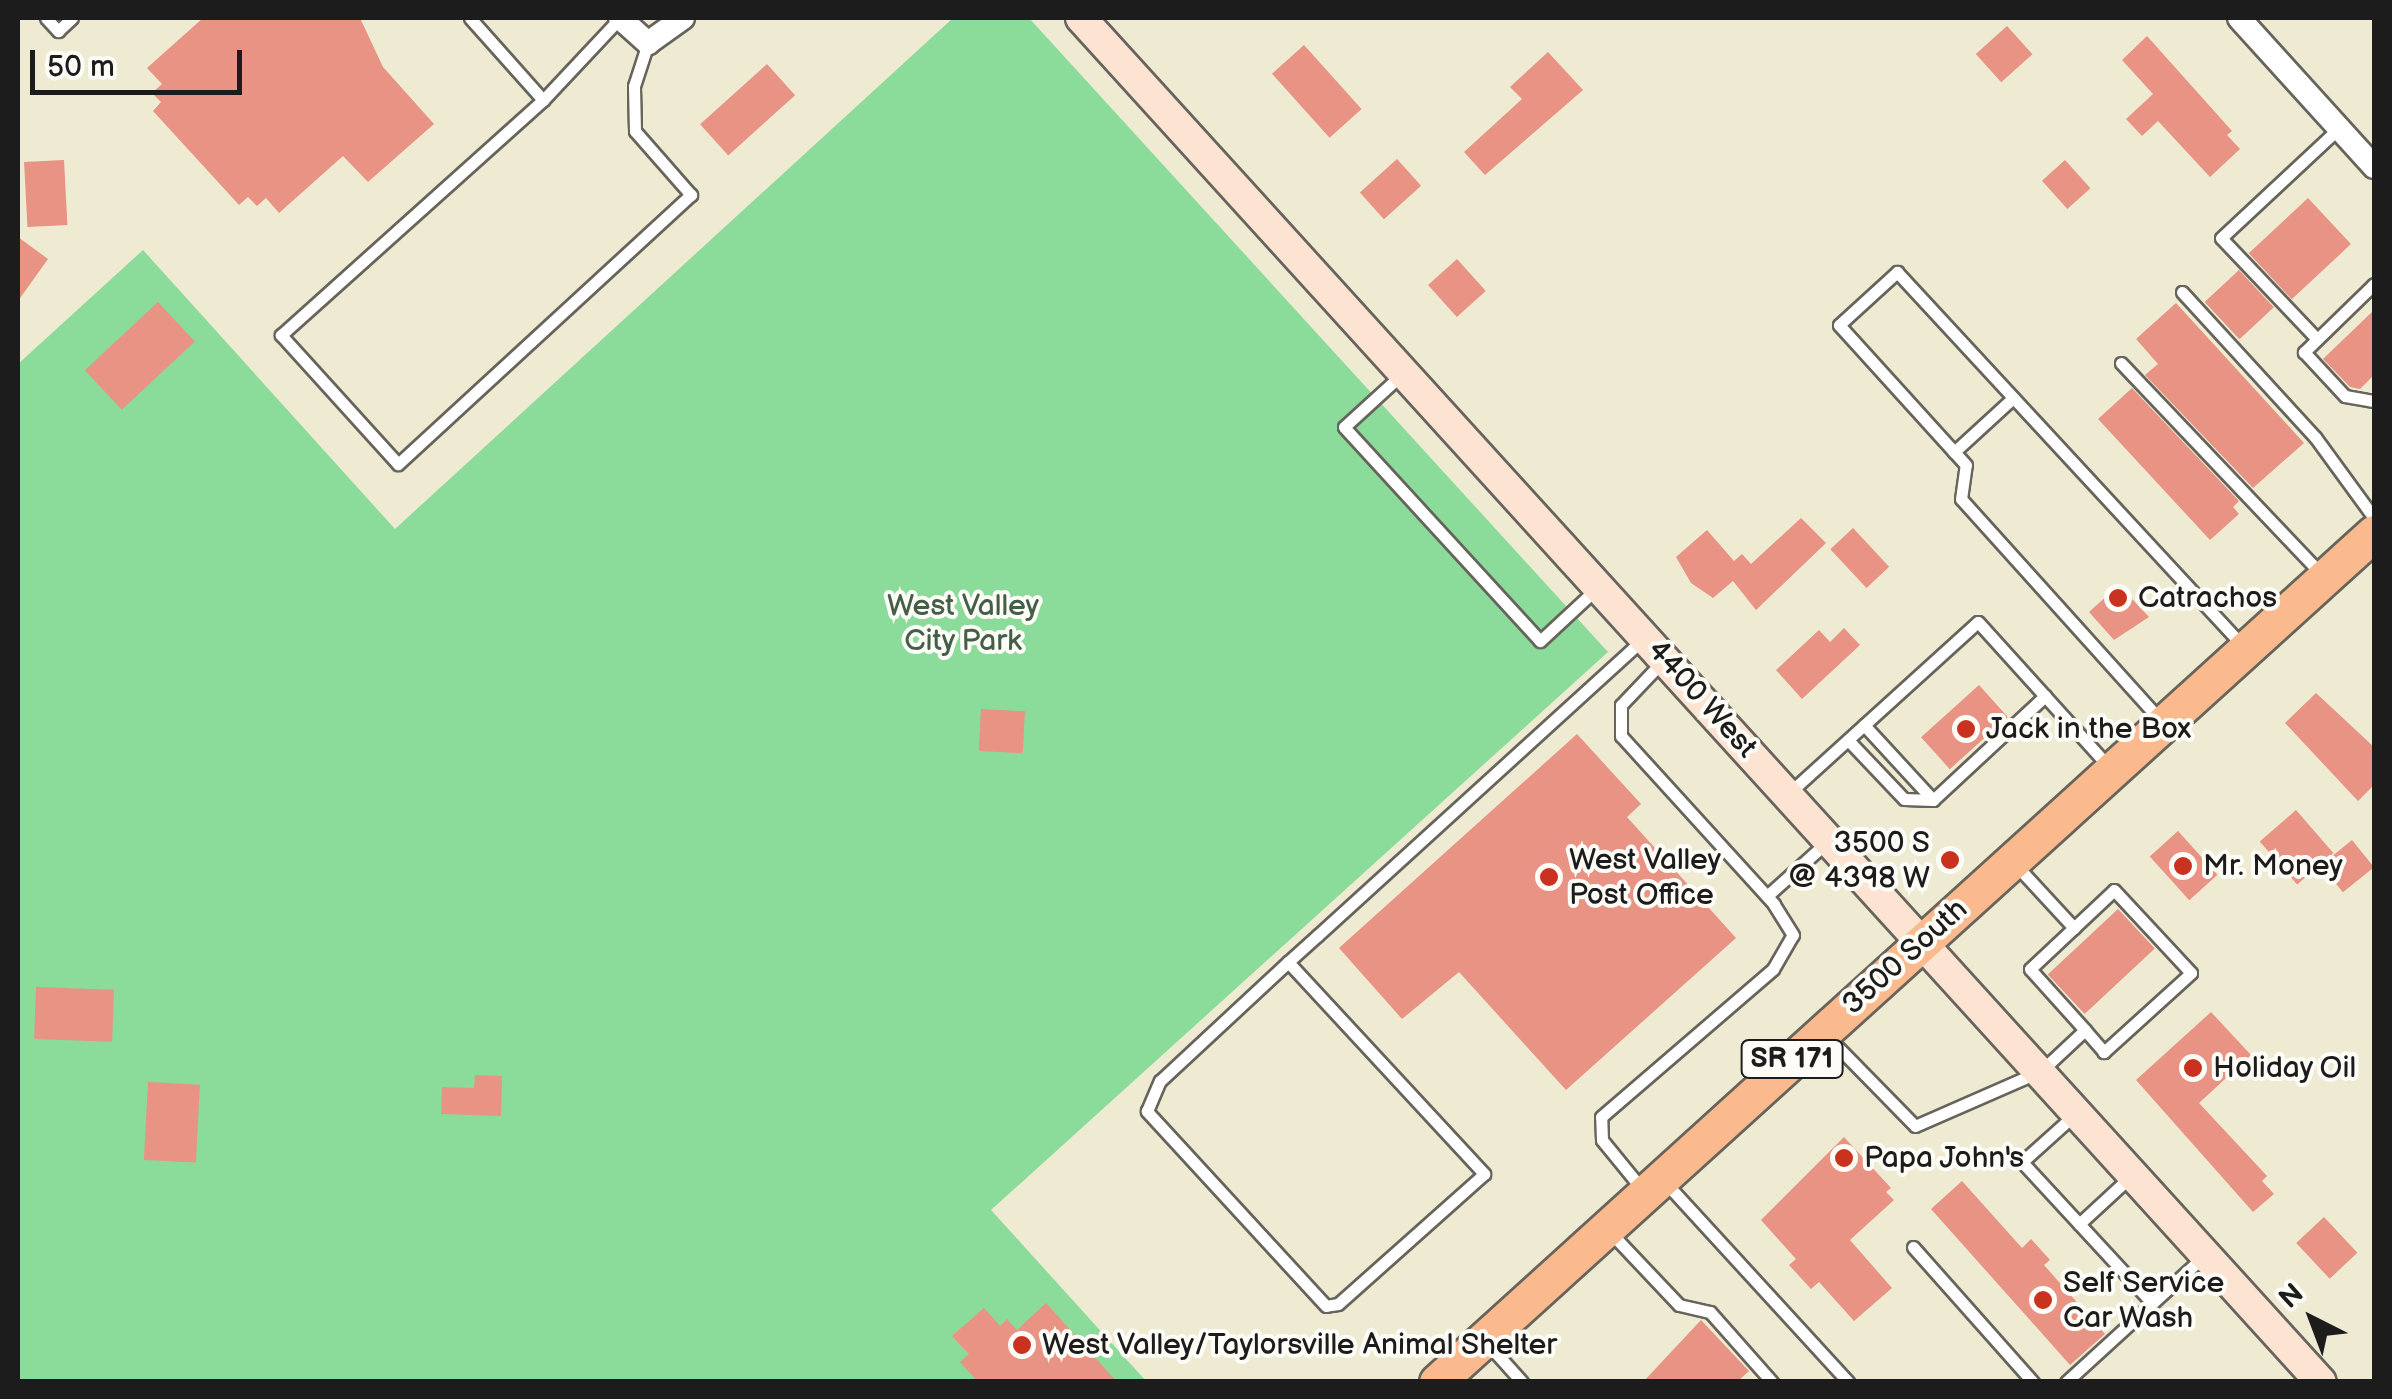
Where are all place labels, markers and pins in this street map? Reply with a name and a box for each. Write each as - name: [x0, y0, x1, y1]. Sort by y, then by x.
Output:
- place label: Catrachos: [2138, 580, 2277, 616]
- marker: Catrachos: [2107, 587, 2129, 609]
- place label: Jack in the Box: [1986, 711, 2191, 747]
- marker: Jack in the Box: [1955, 718, 1977, 740]
- place label: 3500 S @ 4398 W: [1787, 825, 1930, 896]
- place label: West Valley Post Office: [1569, 842, 1722, 912]
- place label: Mr. Money: [2203, 848, 2343, 884]
- marker: 3500 S @ 4398 W: [1939, 849, 1961, 871]
- marker: Mr. Money: [2172, 855, 2194, 877]
- marker: West Valley Post Office: [1538, 866, 1560, 888]
- place label: Holiday Oil: [2213, 1050, 2358, 1086]
- marker: Holiday Oil: [2182, 1057, 2204, 1079]
- place label: Papa John's: [1864, 1140, 2026, 1176]
- marker: Papa John's: [1833, 1147, 1855, 1169]
- place label: Self Service Car Wash: [2063, 1265, 2225, 1336]
- marker: Self Service Car Wash: [2032, 1289, 2054, 1311]
- place label: West Valley/Taylorsville Animal Shelter: [1042, 1327, 1559, 1363]
- marker: West Valley/Taylorsville Animal Shelter: [1011, 1334, 1033, 1356]

